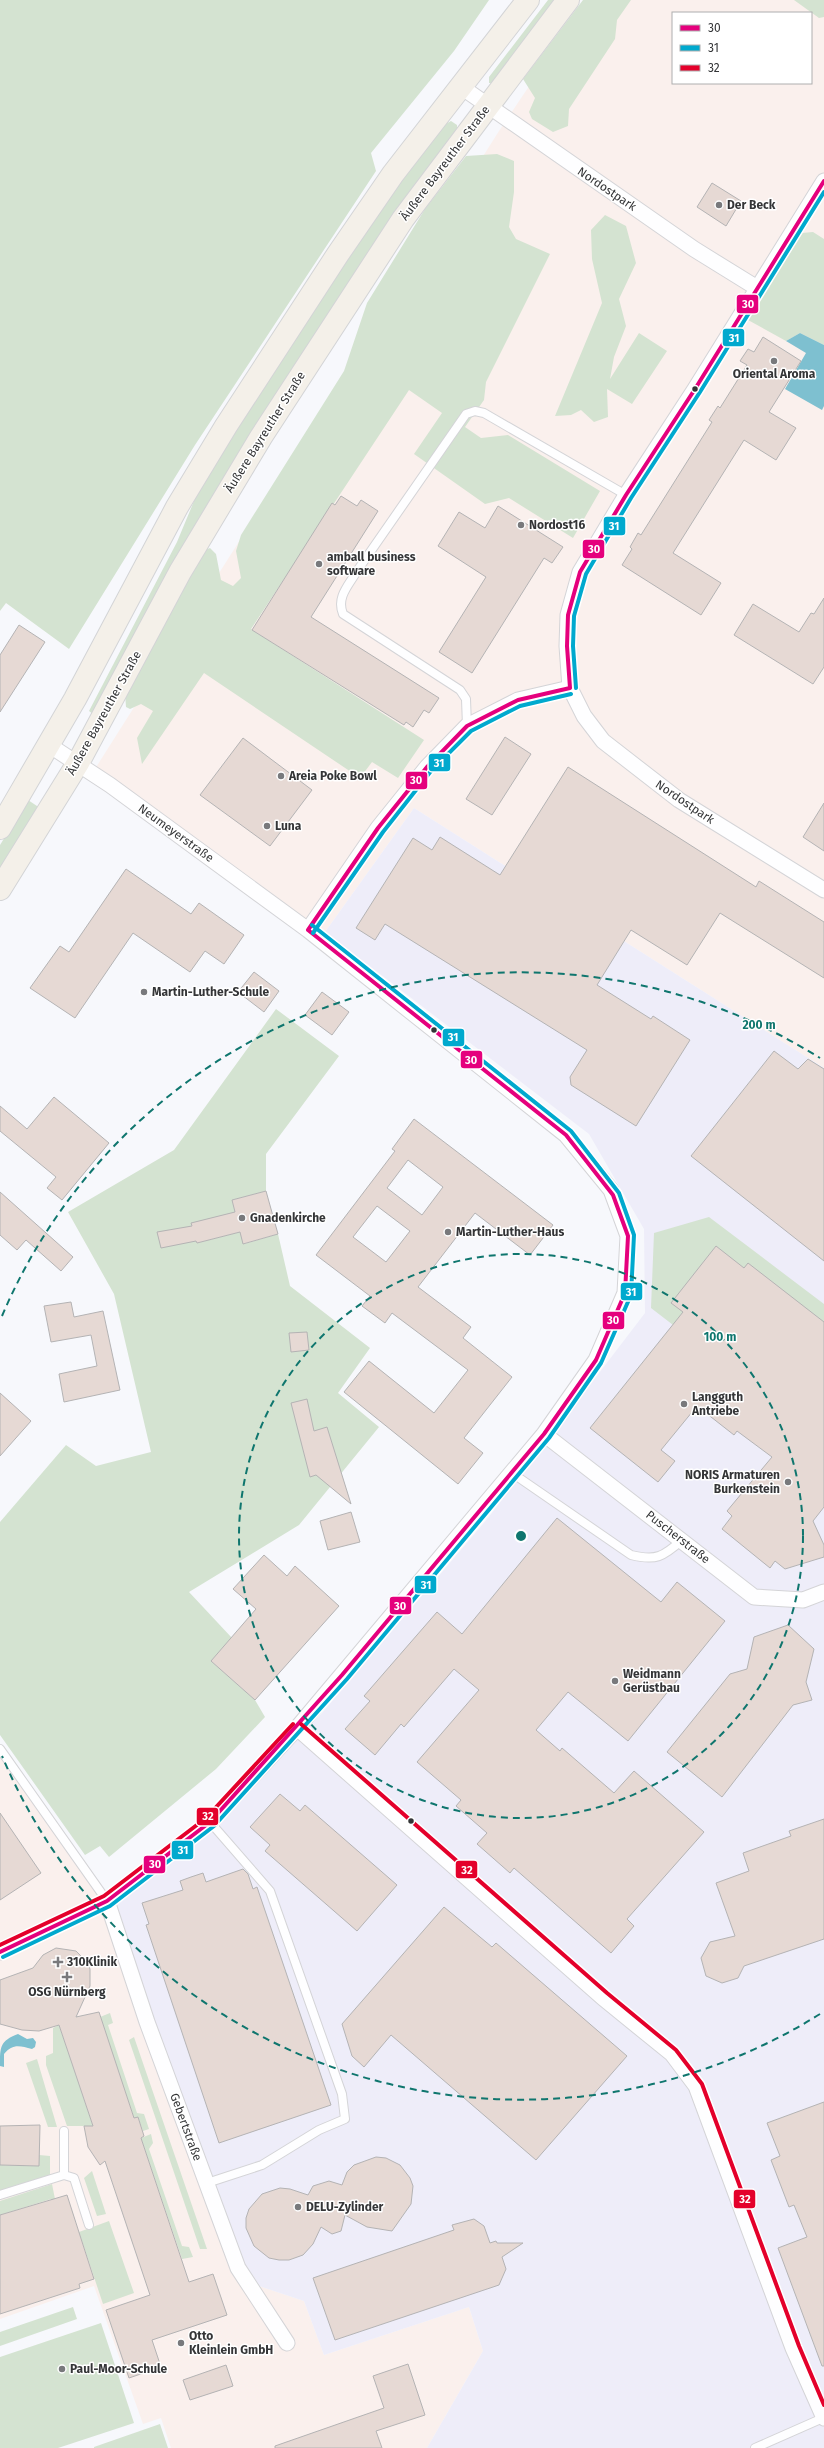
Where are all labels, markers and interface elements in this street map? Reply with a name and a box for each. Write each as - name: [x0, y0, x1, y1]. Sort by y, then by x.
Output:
- legend: [672, 12, 812, 84]
- text: 30: [708, 21, 721, 35]
- text: 31: [708, 41, 719, 55]
- text: 32: [708, 61, 720, 75]
- street label: Äußere Bayreuther Straße: [397, 102, 493, 223]
- street label: Nordostpark: [575, 164, 640, 214]
- place label: Der Beck: [727, 198, 776, 212]
- marker: Der Beck: [714, 200, 724, 210]
- line badge: 30: [736, 294, 759, 314]
- text: 30: [741, 298, 755, 311]
- line badge: 31: [722, 328, 745, 347]
- text: 31: [728, 332, 739, 345]
- marker: Oriental Aroma: [769, 356, 779, 366]
- place label: Oriental Aroma: [733, 367, 816, 381]
- street label: Äußere Bayreuther Straße: [221, 368, 308, 495]
- unlabelled marker: [690, 384, 700, 394]
- line badge: 31: [603, 516, 626, 536]
- place label: Nordost16: [529, 518, 585, 532]
- marker: Nordost16: [516, 520, 526, 530]
- text: 31: [608, 520, 619, 533]
- line badge: 30: [582, 539, 605, 559]
- text: 30: [587, 543, 601, 556]
- place label: amball business software: [327, 550, 416, 578]
- marker: amball business software: [314, 559, 324, 569]
- street label: Äußere Bayreuther Straße: [63, 648, 144, 778]
- line badge: 31: [428, 753, 451, 772]
- text: 31: [433, 757, 444, 770]
- place label: Areia Poke Bowl: [288, 769, 377, 783]
- marker: Areia Poke Bowl: [276, 771, 286, 781]
- line badge: 30: [405, 771, 428, 790]
- text: 30: [409, 774, 423, 787]
- street label: Nordostpark: [653, 777, 718, 827]
- street label: Neumeyerstraße: [136, 801, 216, 865]
- place label: Luna: [275, 819, 302, 833]
- marker: Luna: [262, 821, 272, 831]
- place label: Martin-Luther-Schule: [152, 985, 269, 999]
- marker: Martin-Luther-Schule: [139, 987, 149, 997]
- text: 200 m: [742, 1018, 776, 1032]
- unlabelled marker: [429, 1025, 439, 1035]
- line badge: 31: [442, 1028, 465, 1047]
- text: 31: [447, 1031, 458, 1044]
- line badge: 30: [460, 1050, 483, 1069]
- text: 30: [464, 1054, 478, 1067]
- place label: Gnadenkirche: [250, 1211, 326, 1225]
- marker: Gnadenkirche: [237, 1213, 247, 1223]
- place label: Martin-Luther-Haus: [456, 1225, 564, 1239]
- marker: Martin-Luther-Haus: [443, 1227, 453, 1237]
- line badge: 31: [620, 1282, 643, 1301]
- text: 31: [625, 1286, 636, 1299]
- line badge: 30: [602, 1311, 625, 1330]
- text: 30: [606, 1314, 620, 1327]
- text: 100 m: [704, 1330, 736, 1344]
- place label: Langguth Antriebe: [691, 1390, 743, 1418]
- marker: Langguth Antriebe: [679, 1399, 689, 1409]
- place label: NORIS Armaturen Burkenstein: [685, 1468, 780, 1496]
- marker: NORIS Armaturen Burkenstein: [783, 1477, 793, 1487]
- street label: Puscherstraße: [643, 1508, 713, 1566]
- centre of rings: [514, 1529, 528, 1543]
- line badge: 31: [414, 1575, 437, 1594]
- text: 31: [420, 1579, 431, 1592]
- line badge: 30: [389, 1596, 412, 1615]
- text: 30: [393, 1600, 407, 1613]
- place label: Weidmann Gerüstbau: [623, 1667, 681, 1695]
- marker: Weidmann Gerüstbau: [610, 1676, 620, 1686]
- line badge: 32: [196, 1807, 219, 1826]
- text: 32: [201, 1810, 214, 1823]
- unlabelled marker: [406, 1816, 416, 1826]
- line badge: 31: [171, 1840, 194, 1860]
- text: 31: [177, 1844, 188, 1857]
- line badge: 30: [143, 1855, 166, 1874]
- text: 30: [148, 1858, 162, 1871]
- line badge: 32: [455, 1860, 478, 1879]
- text: 32: [460, 1864, 473, 1877]
- place label: 310Klinik: [66, 1955, 117, 1969]
- marker: 310Klinik: [52, 1956, 64, 1968]
- marker: OSG Nürnberg: [61, 1971, 73, 1983]
- place label: OSG Nürnberg: [28, 1985, 106, 1999]
- street label: Gebertstraße: [167, 2091, 205, 2163]
- line badge: 32: [733, 2189, 756, 2209]
- text: 32: [738, 2193, 751, 2206]
- place label: DELU-Zylinder: [306, 2200, 384, 2214]
- marker: DELU-Zylinder: [293, 2202, 303, 2212]
- place label: Otto Kleinlein GmbH: [189, 2329, 273, 2357]
- marker: Otto Kleinlein GmbH: [176, 2338, 186, 2348]
- place label: Paul-Moor-Schule: [70, 2362, 168, 2376]
- marker: Paul-Moor-Schule: [57, 2364, 67, 2374]

